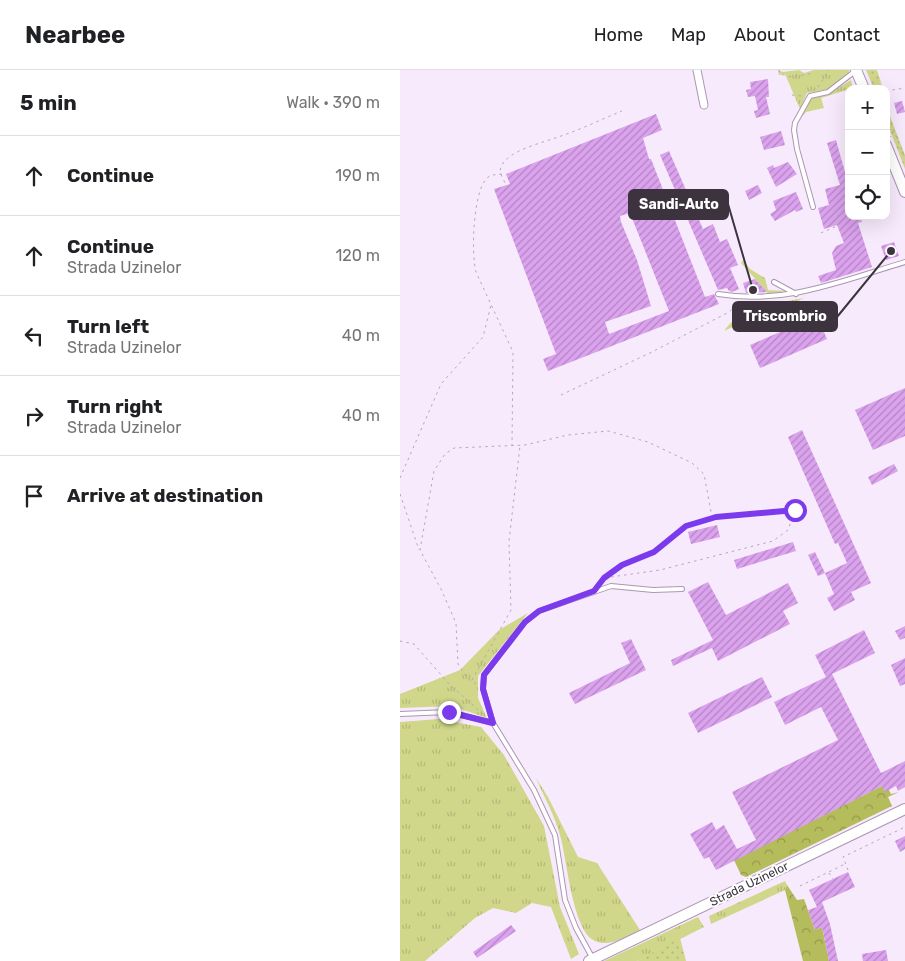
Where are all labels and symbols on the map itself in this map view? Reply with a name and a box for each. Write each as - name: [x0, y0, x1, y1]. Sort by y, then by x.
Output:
- callout: Sandi-Auto: [629, 190, 728, 219]
- text: Sandi-Auto: [639, 196, 719, 213]
- callout: Triscombrio: [733, 302, 837, 331]
- text: Triscombrio: [743, 308, 827, 325]
- route start: [784, 499, 807, 522]
- route end: [438, 701, 461, 724]
- street label: Strada Uzinelor: [707, 859, 791, 909]

